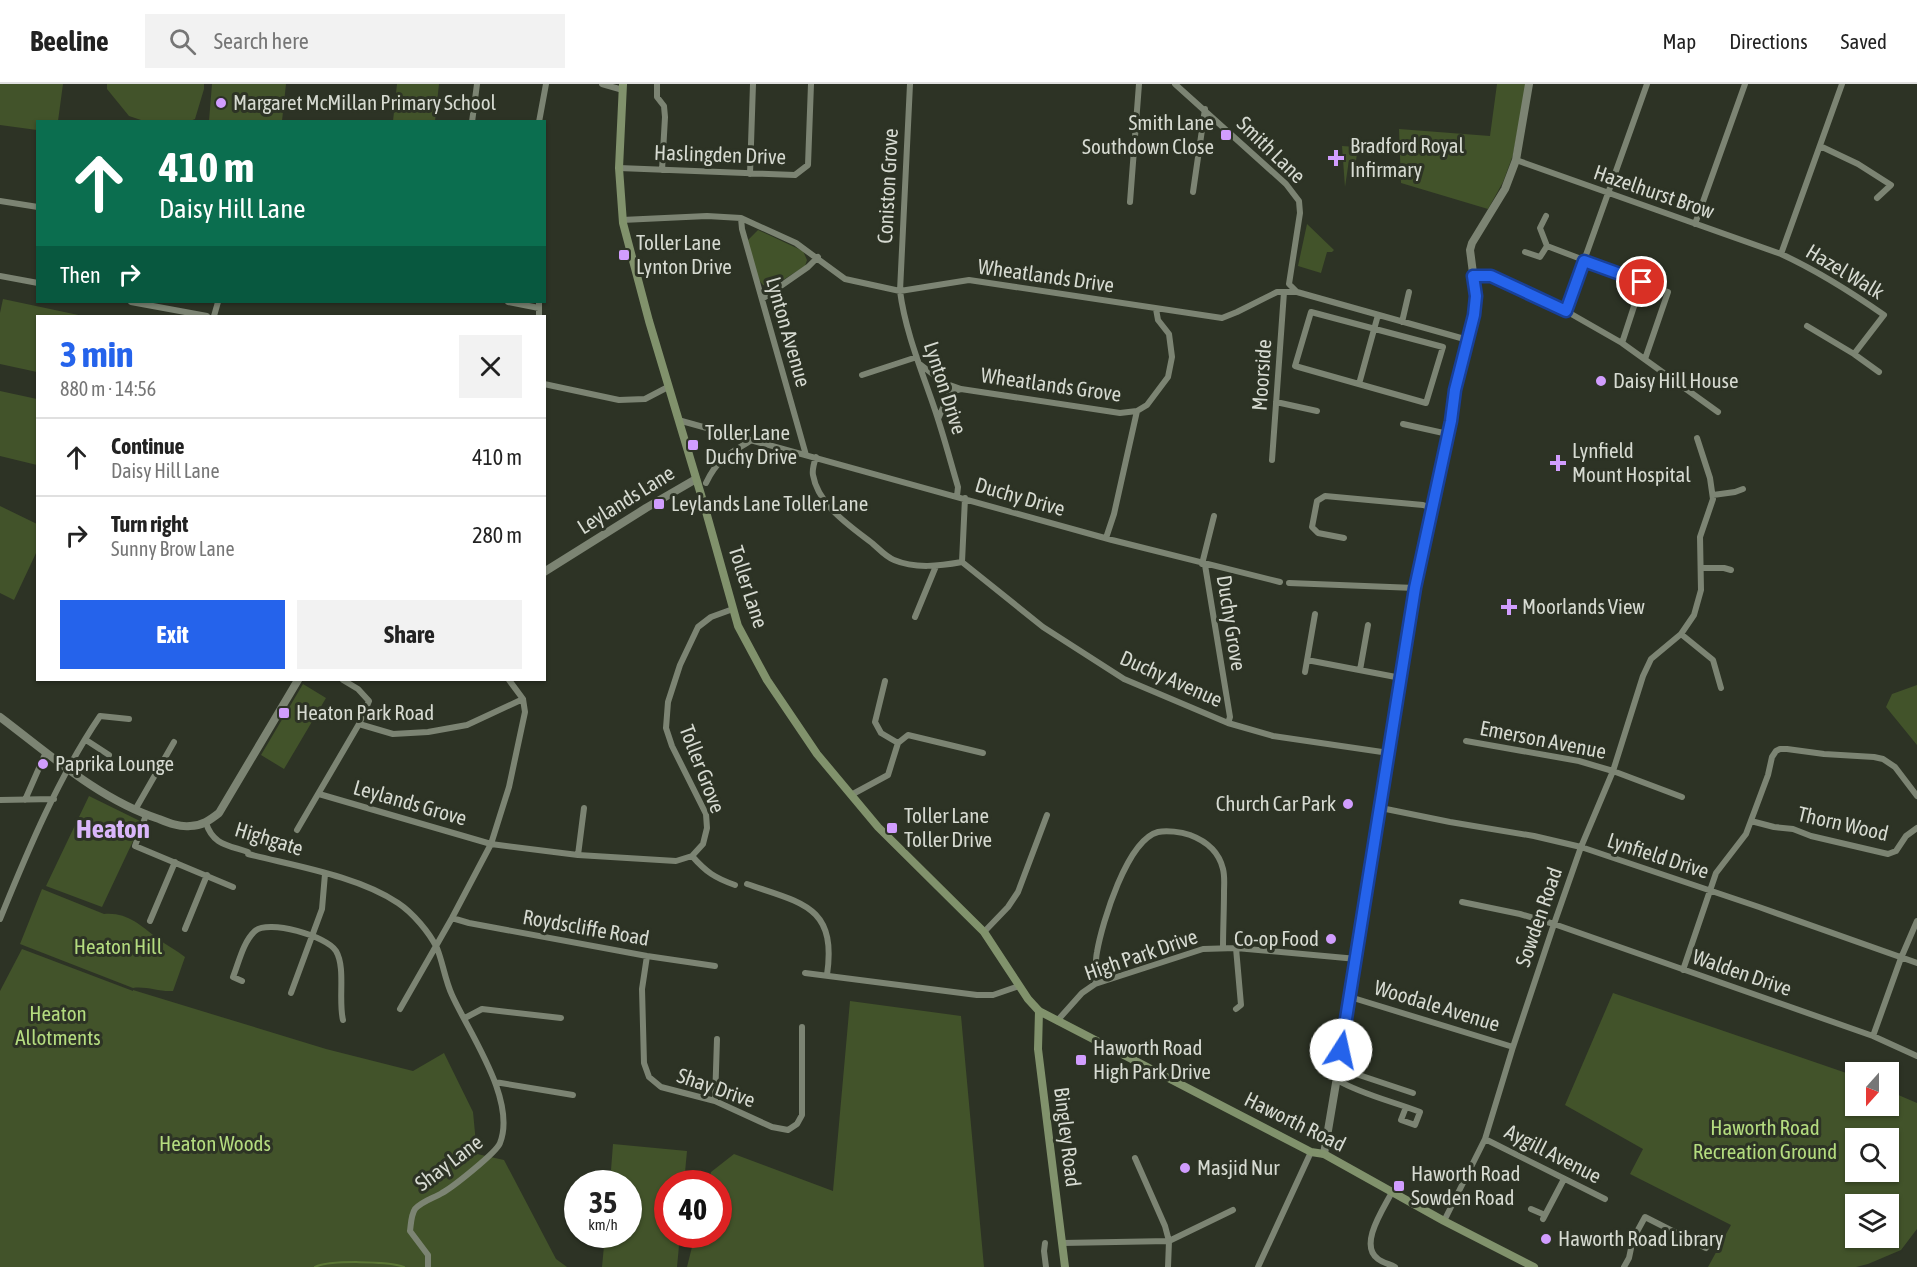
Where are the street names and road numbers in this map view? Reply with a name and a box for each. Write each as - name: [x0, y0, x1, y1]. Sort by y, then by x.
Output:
- street label: Smith Lane: [1233, 111, 1311, 188]
- street label: Coniston Grove: [872, 128, 902, 244]
- street label: Haslingden Drive: [654, 140, 786, 168]
- street label: Hazelhurst Brow: [1591, 159, 1718, 223]
- street label: Hazel Walk: [1802, 239, 1889, 304]
- street label: Wheatlands Drive: [976, 254, 1116, 296]
- street label: Lynton Avenue: [762, 274, 816, 389]
- street label: Lynton Drive: [920, 338, 972, 437]
- street label: Moorside: [1247, 338, 1275, 412]
- street label: Wheatlands Grove: [979, 362, 1123, 406]
- street label: Leylands Lane: [573, 460, 678, 538]
- street label: Duchy Drive: [973, 472, 1068, 520]
- street label: Toller Lane: [724, 543, 773, 631]
- street label: Duchy Grove: [1213, 573, 1251, 672]
- street label: Duchy Avenue: [1117, 645, 1226, 711]
- street label: Emerson Avenue: [1478, 715, 1608, 763]
- street label: Toller Grove: [675, 721, 731, 816]
- street label: Leylands Grove: [351, 774, 470, 830]
- street label: Thorn Wood: [1796, 801, 1891, 845]
- street label: Highgate: [232, 816, 306, 860]
- street label: Lynfield Drive: [1604, 827, 1712, 883]
- street label: Sowden Road: [1510, 864, 1566, 969]
- street label: Roydscliffe Road: [521, 904, 651, 950]
- street label: High Park Drive: [1081, 924, 1200, 985]
- street label: Walden Drive: [1690, 944, 1795, 1000]
- street label: Woodale Avenue: [1372, 975, 1503, 1036]
- street label: Shay Drive: [674, 1063, 759, 1112]
- street label: Bingley Road: [1050, 1086, 1086, 1188]
- street label: Haworth Road: [1241, 1086, 1350, 1156]
- street label: Aygill Avenue: [1501, 1119, 1606, 1188]
- street label: Shay Lane: [410, 1129, 487, 1195]

